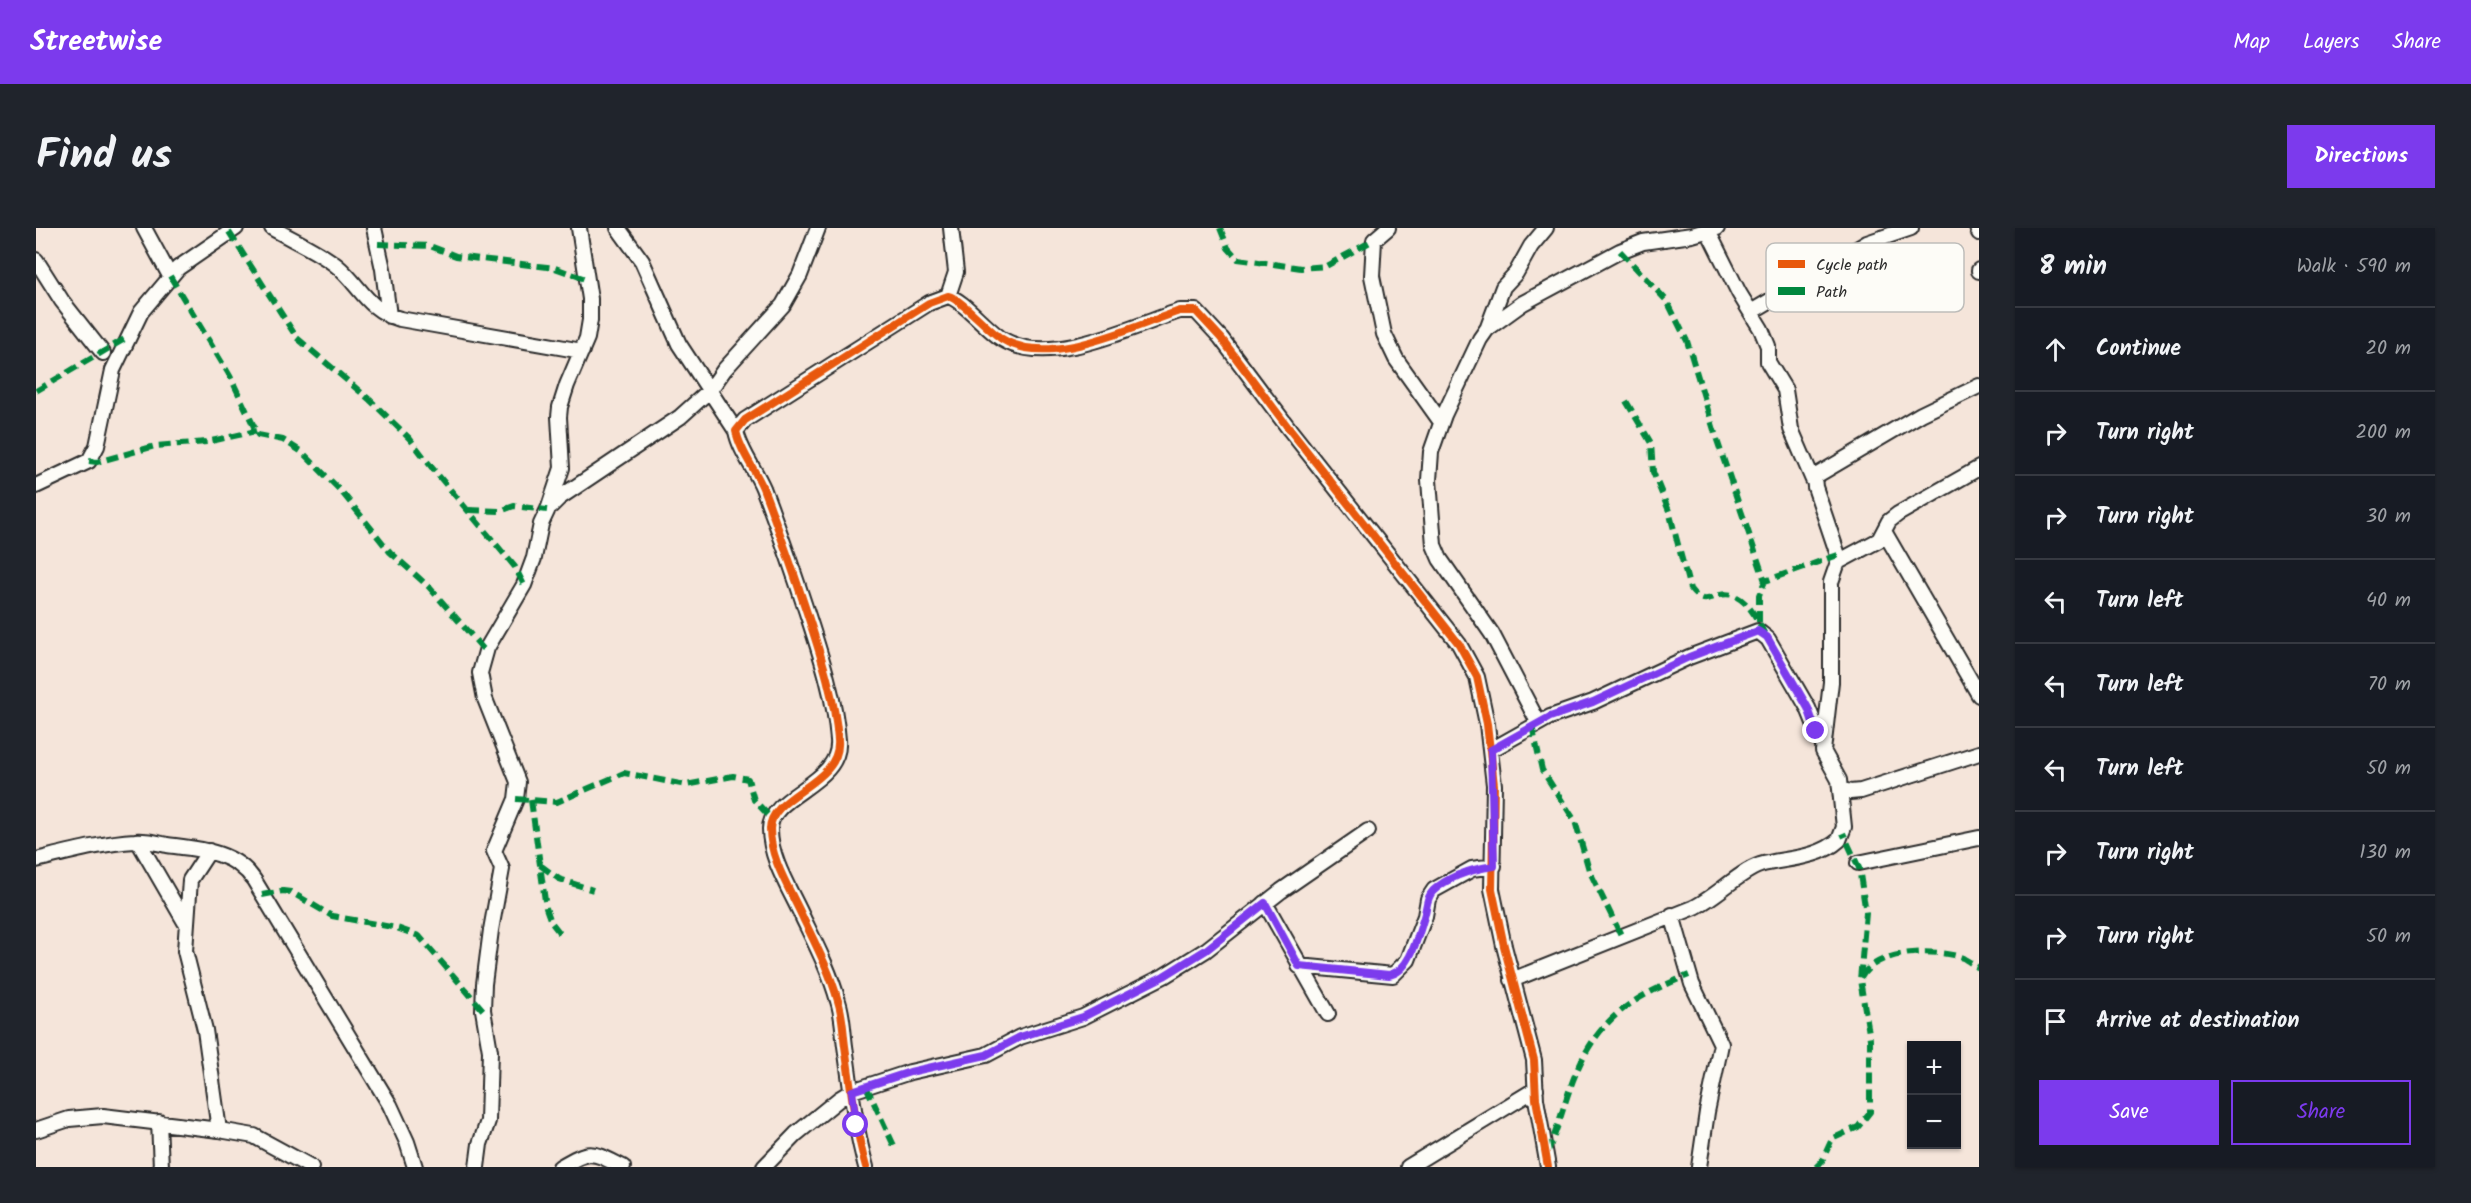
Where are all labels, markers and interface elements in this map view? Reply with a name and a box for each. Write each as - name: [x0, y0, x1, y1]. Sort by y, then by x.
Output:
- text: Streetwise: [30, 20, 162, 65]
- text: Map: [2233, 26, 2270, 59]
- text: Layers: [2303, 26, 2359, 59]
- text: Share: [2392, 26, 2441, 59]
- text: Find us: [36, 123, 172, 190]
- button: Directions: [2287, 125, 2435, 188]
- legend: [1766, 243, 1964, 312]
- text: 8 min: [2039, 246, 2107, 288]
- text: Walk · 590 m: [2296, 251, 2411, 283]
- text: Cycle path: [1816, 253, 1888, 278]
- text: Path: [1816, 280, 1847, 305]
- text: Continue: [2096, 332, 2181, 367]
- icon: ahead: [2039, 333, 2072, 366]
- text: 20 m: [2365, 333, 2411, 365]
- text: Turn right: [2096, 416, 2194, 451]
- icon: right: [2039, 417, 2072, 450]
- text: 200 m: [2355, 417, 2411, 449]
- text: Turn right: [2096, 500, 2194, 535]
- icon: right: [2039, 501, 2072, 534]
- text: 30 m: [2366, 501, 2411, 533]
- text: Turn left: [2096, 584, 2183, 619]
- icon: left: [2039, 585, 2072, 618]
- text: 40 m: [2366, 585, 2411, 617]
- text: Turn left: [2096, 668, 2183, 703]
- icon: left: [2039, 669, 2072, 702]
- text: 70 m: [2368, 669, 2411, 701]
- route end: [1802, 717, 1828, 743]
- text: Turn left: [2096, 752, 2183, 787]
- icon: left: [2039, 753, 2072, 786]
- text: 50 m: [2366, 753, 2411, 785]
- text: Turn right: [2096, 836, 2194, 871]
- icon: right: [2039, 837, 2072, 870]
- text: 130 m: [2359, 837, 2411, 869]
- text: Turn right: [2096, 920, 2194, 955]
- icon: right: [2039, 921, 2072, 954]
- text: 50 m: [2366, 921, 2411, 953]
- text: Arrive at destination: [2096, 1004, 2299, 1039]
- icon: arrive: [2039, 1005, 2072, 1038]
- map controls: [1907, 1041, 1961, 1149]
- button: +: [1907, 1041, 1961, 1095]
- button: Save: [2039, 1080, 2219, 1145]
- button: Share: [2231, 1080, 2411, 1145]
- button: −: [1907, 1095, 1961, 1149]
- route start: [842, 1111, 868, 1137]

